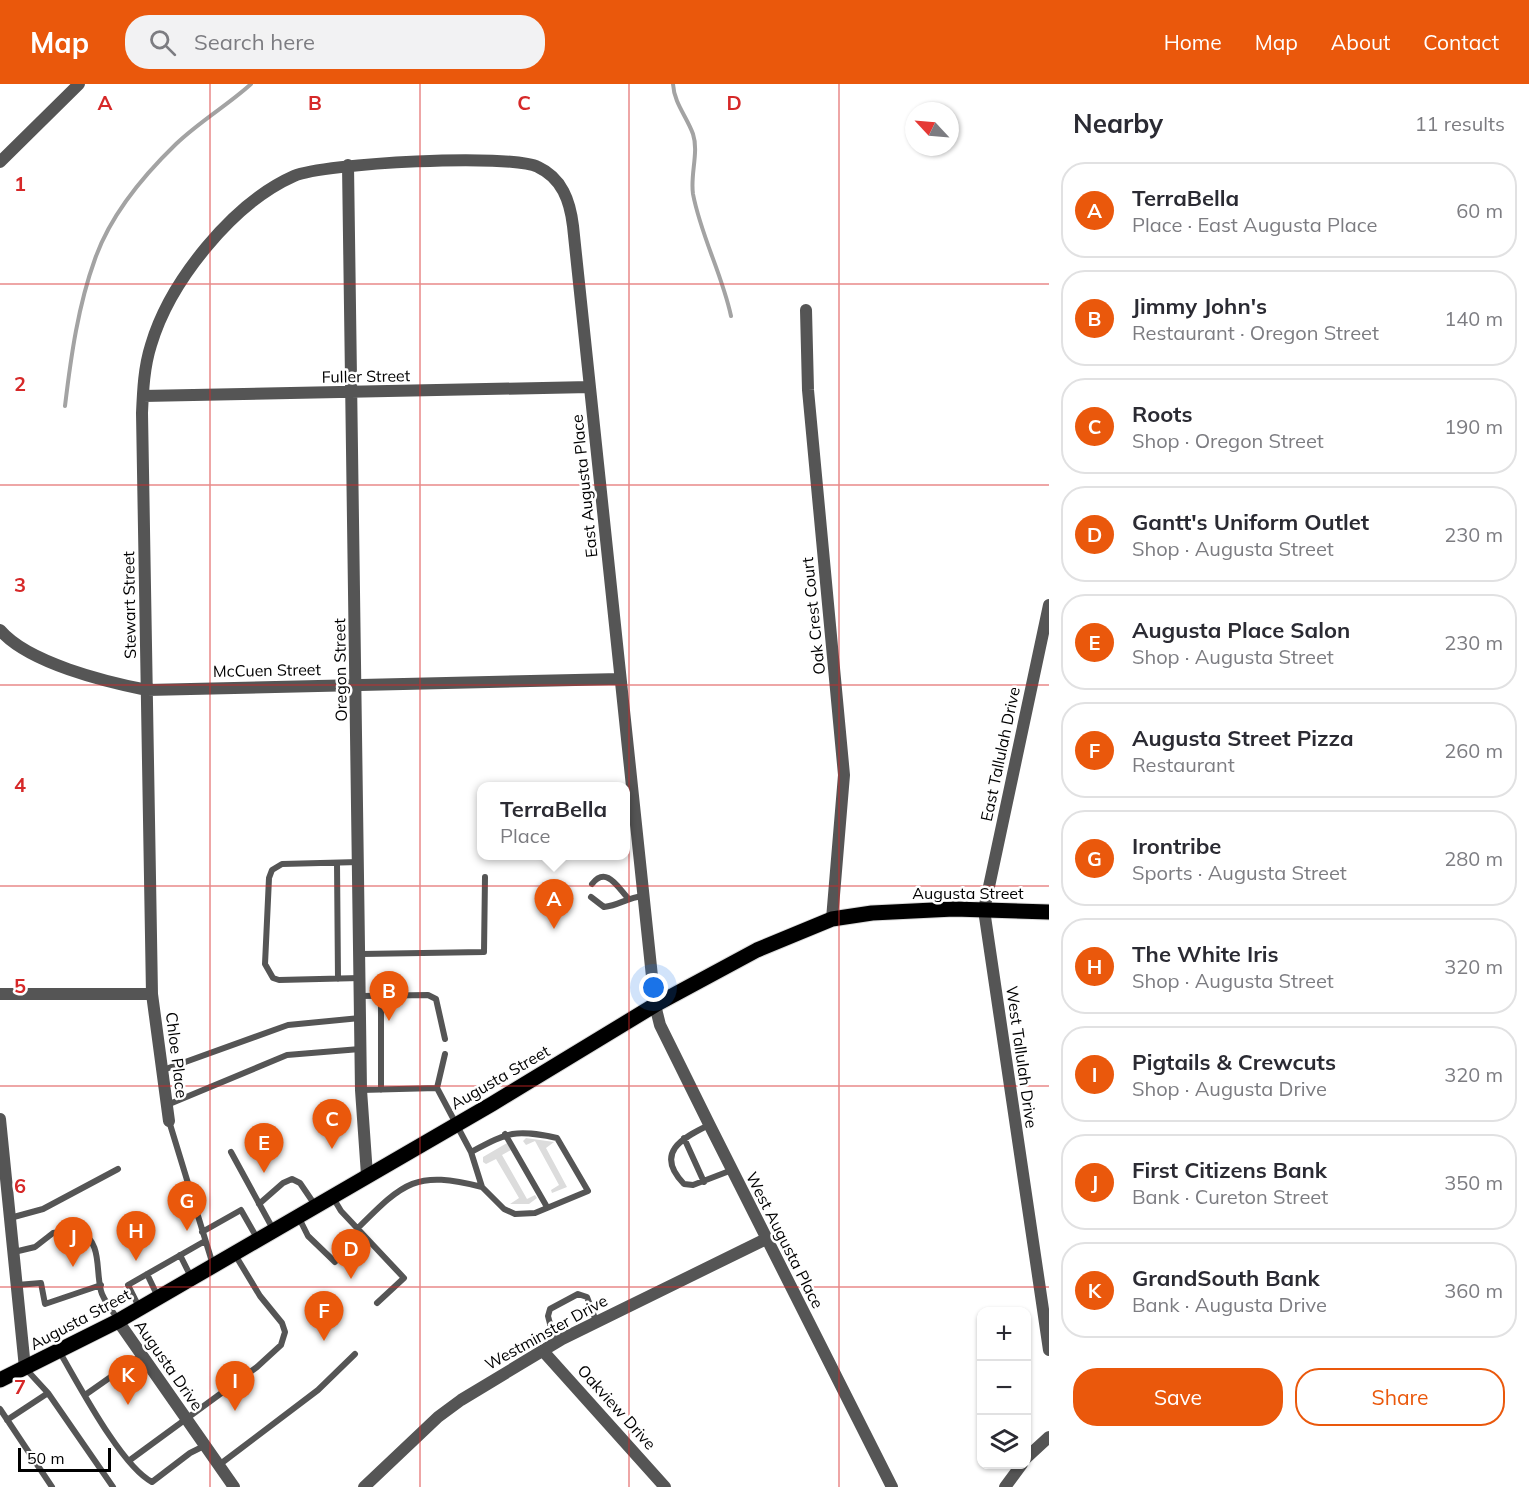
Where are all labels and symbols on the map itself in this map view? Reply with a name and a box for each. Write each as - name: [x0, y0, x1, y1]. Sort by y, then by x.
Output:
- text: A: [98, 90, 113, 115]
- text: B: [308, 90, 322, 115]
- text: C: [517, 90, 531, 115]
- text: D: [726, 90, 742, 115]
- north arrow: [905, 102, 959, 156]
- text: 1: [14, 171, 26, 196]
- street label: Fuller Street: [322, 365, 411, 387]
- text: 2: [14, 371, 26, 396]
- street label: East Augusta Place: [567, 413, 601, 559]
- street label: Stewart Street: [118, 551, 140, 659]
- street label: Oak Crest Court: [797, 556, 829, 676]
- text: 3: [14, 572, 26, 597]
- street label: Oregon Street: [329, 618, 351, 722]
- street label: McCuen Street: [213, 659, 322, 681]
- street label: East Tallulah Drive: [976, 685, 1024, 823]
- text: 4: [14, 772, 26, 797]
- pin: A: [534, 880, 574, 929]
- street label: Augusta Street: [912, 883, 1024, 903]
- pin: B: [370, 972, 408, 1021]
- text: 5: [14, 973, 26, 998]
- your location: [639, 973, 668, 1002]
- street label: West Tallulah Drive: [1002, 984, 1042, 1130]
- street label: Chloe Place: [162, 1011, 192, 1099]
- street label: Augusta Street: [447, 1040, 554, 1114]
- pin: C: [312, 1100, 352, 1149]
- pin: E: [244, 1124, 284, 1173]
- street label: West Augusta Place: [742, 1168, 828, 1312]
- text: 6: [14, 1173, 26, 1198]
- pin: G: [168, 1182, 207, 1231]
- pin: H: [116, 1212, 156, 1261]
- pin: J: [54, 1218, 92, 1267]
- pin: D: [332, 1230, 370, 1279]
- street label: Augusta Street: [26, 1284, 134, 1354]
- street label: Westminster Drive: [481, 1290, 611, 1374]
- pin: F: [304, 1292, 344, 1341]
- street label: Augusta Drive: [130, 1316, 208, 1414]
- pin: K: [108, 1356, 148, 1405]
- street label: Oakview Drive: [574, 1360, 660, 1454]
- pin: I: [216, 1362, 254, 1411]
- text: 7: [14, 1374, 26, 1399]
- scale bar: [18, 1445, 111, 1472]

